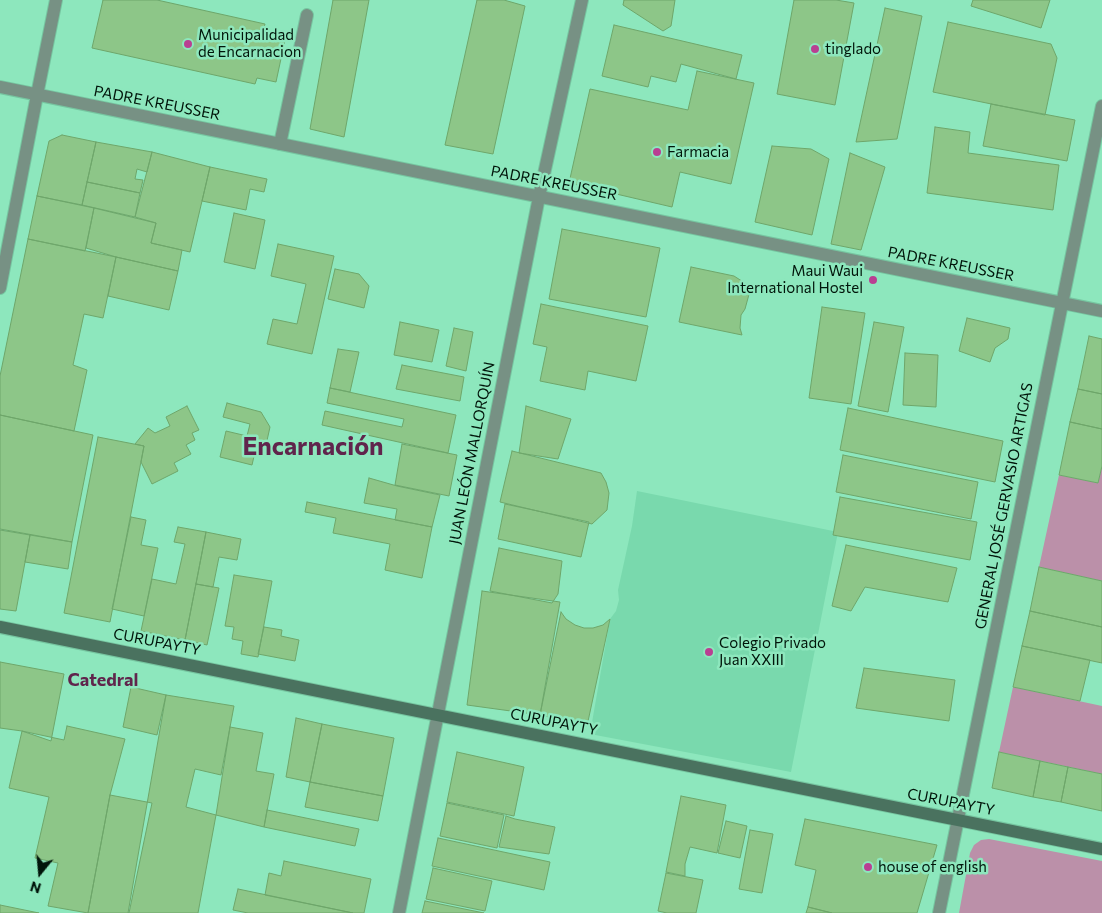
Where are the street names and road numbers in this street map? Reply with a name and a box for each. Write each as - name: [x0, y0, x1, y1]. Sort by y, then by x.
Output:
- street label: PADRE KREUSSER: [92, 82, 222, 124]
- street label: PADRE KREUSSER: [489, 162, 619, 204]
- street label: PADRE KREUSSER: [886, 243, 1016, 285]
- street label: JUAN LEÓN MALLORQUÍN: [445, 360, 499, 546]
- street label: GENERAL JOSÉ GERVASIO ARTIGAS: [971, 381, 1037, 631]
- street label: CURUPAYTY: [112, 625, 202, 659]
- street label: CURUPAYTY: [509, 705, 599, 739]
- street label: CURUPAYTY: [906, 785, 996, 819]

